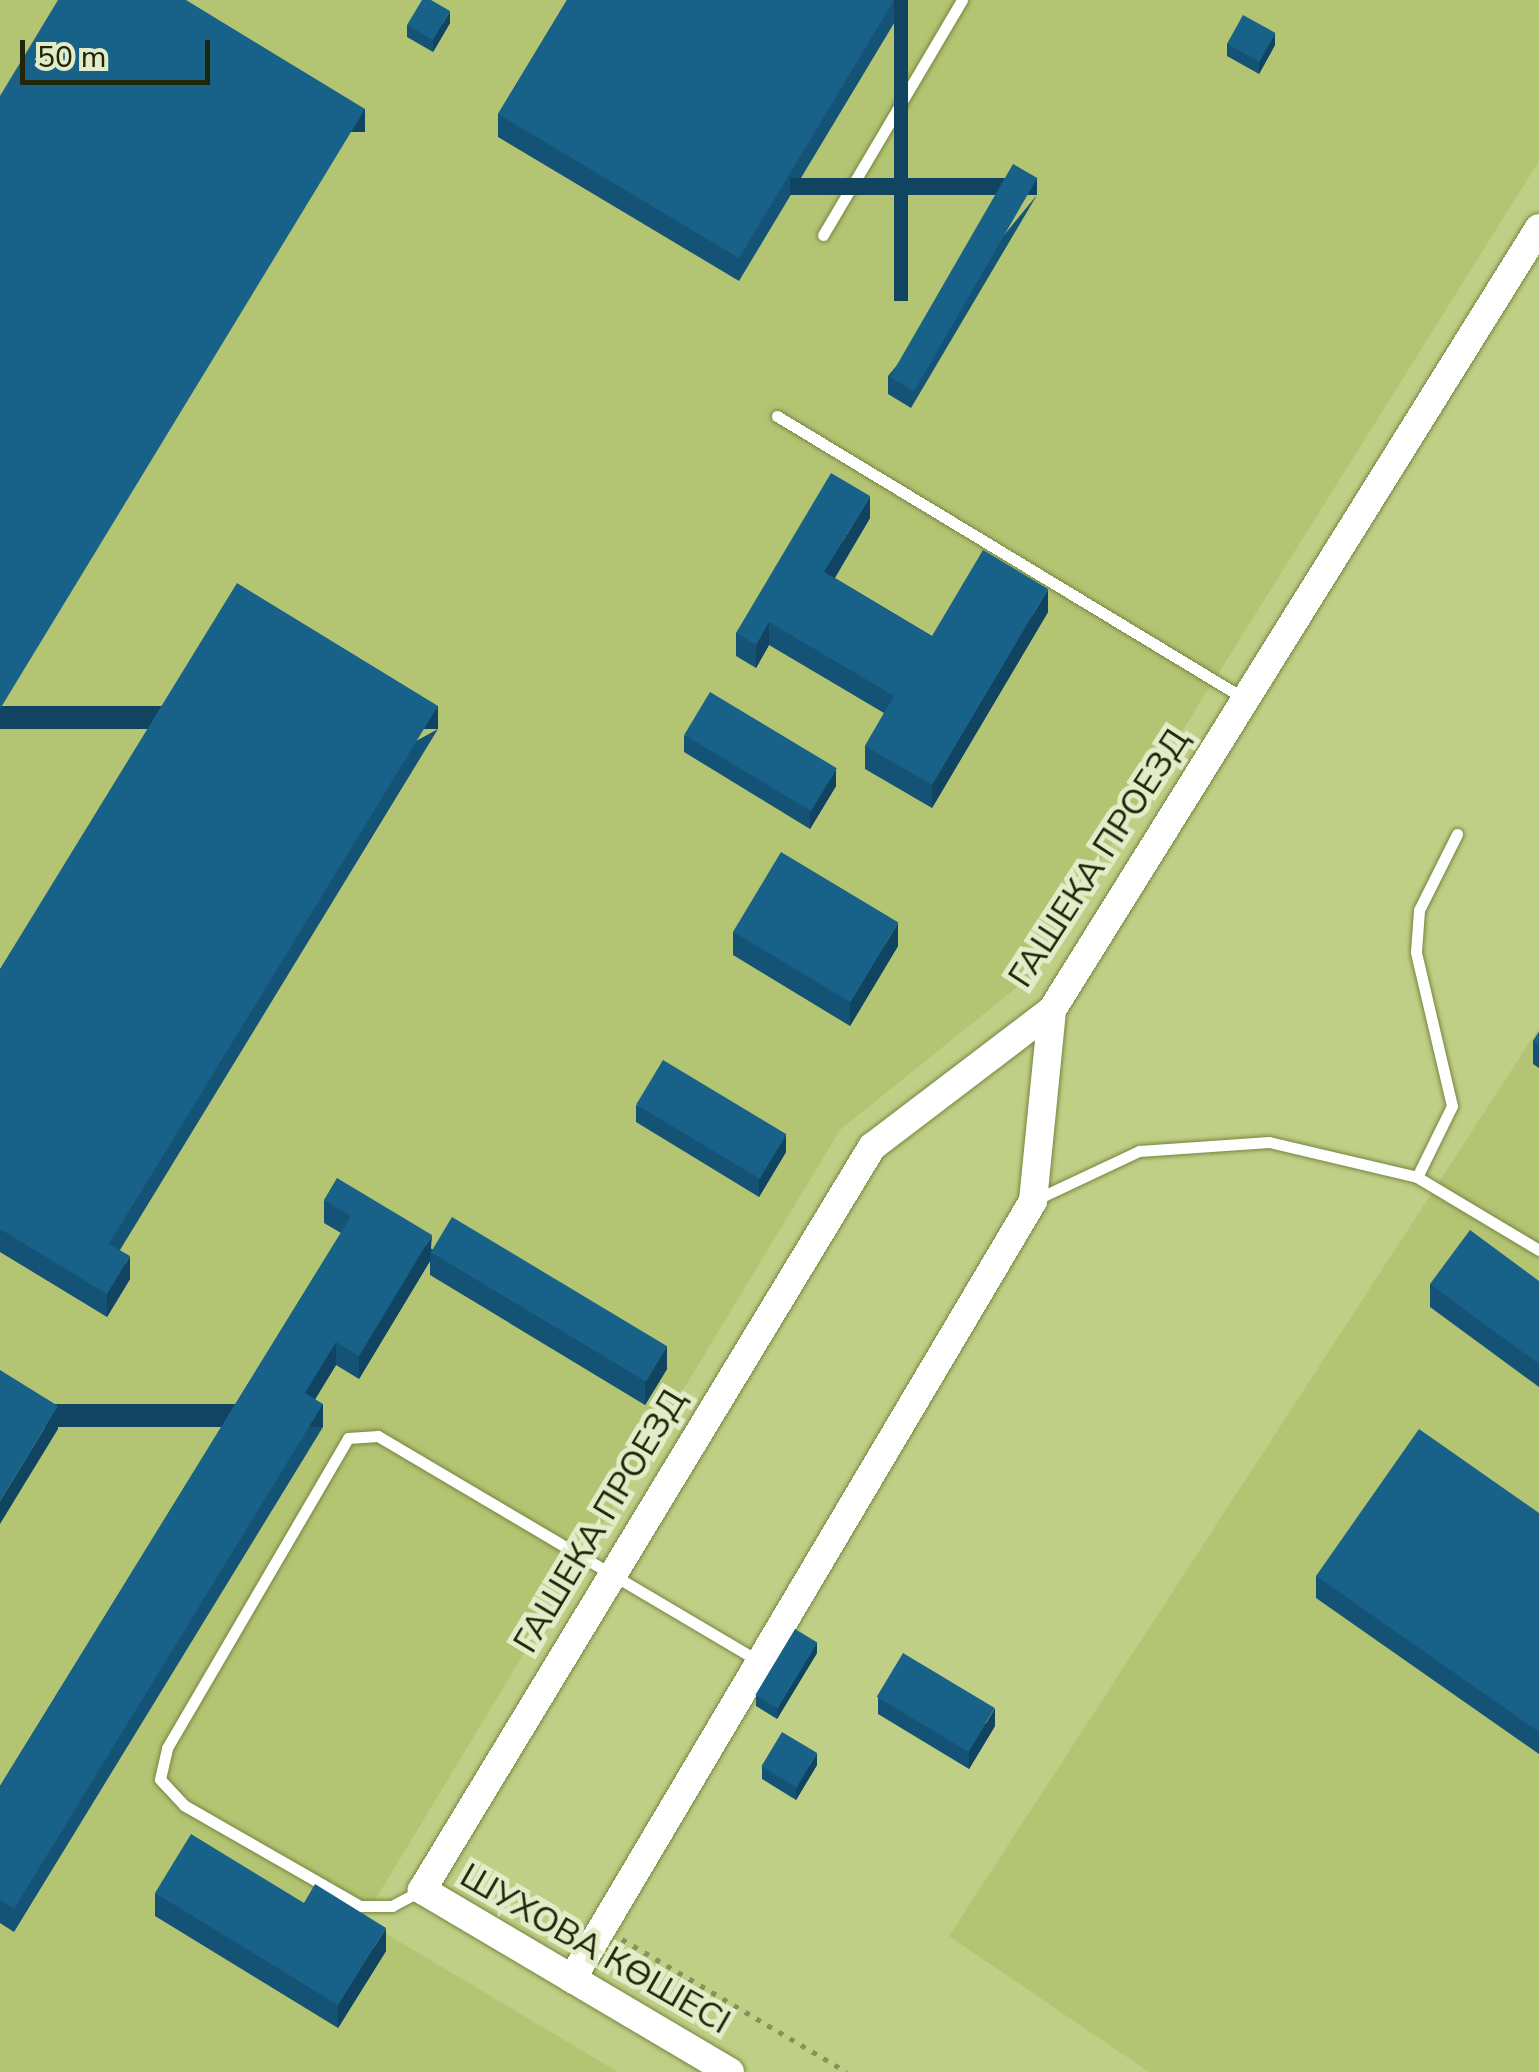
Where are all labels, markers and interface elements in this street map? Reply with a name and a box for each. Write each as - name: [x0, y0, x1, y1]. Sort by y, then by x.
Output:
- scale bar: [25, 20, 215, 82]
- text: 50 m: [37, 37, 106, 78]
- street label: ГАШЕКА ПРОЕЗД: [1000, 721, 1198, 995]
- street label: ГАШЕКА ПРОЕЗД: [505, 1382, 695, 1660]
- street label: ШУХОВА КӨШЕСІ: [453, 1855, 737, 2043]

